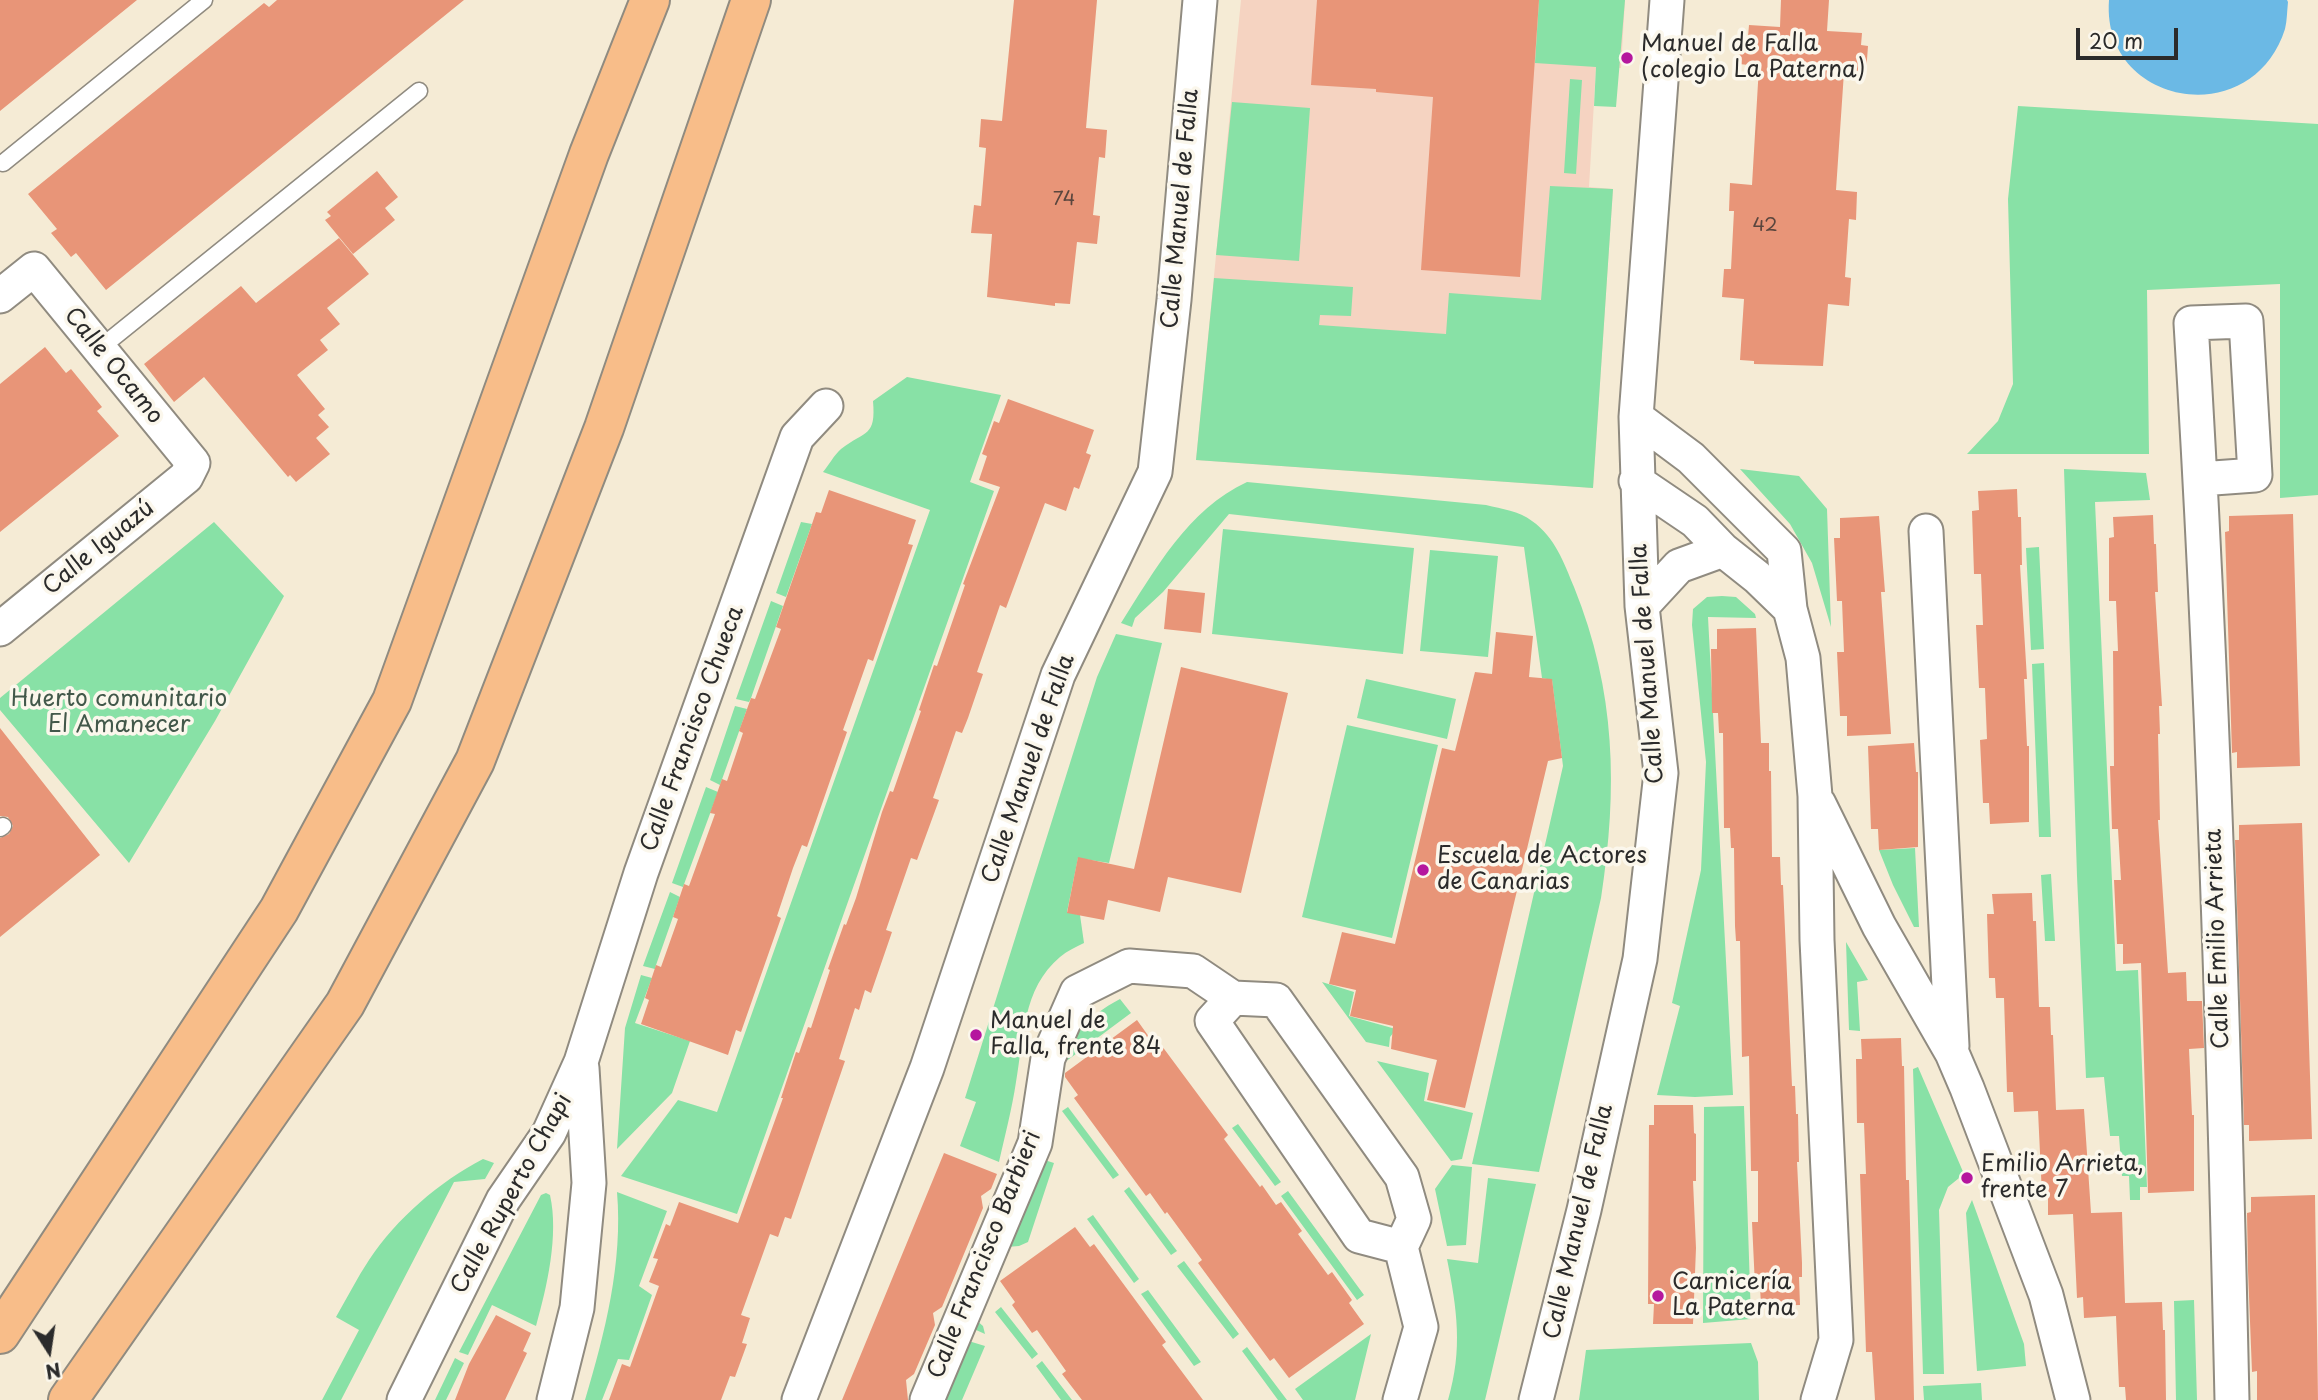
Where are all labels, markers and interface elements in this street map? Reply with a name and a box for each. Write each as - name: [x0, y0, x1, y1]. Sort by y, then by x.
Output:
- scale bar: [2080, 14, 2182, 58]
- text: 20 m: [2089, 24, 2143, 56]
- place label: Manuel de Falla (colegio La Paterna): [1641, 31, 1866, 85]
- marker: Manuel de Falla (colegio La Paterna): [1619, 50, 1635, 66]
- street label: Calle Manuel de Falla: [1157, 88, 1205, 330]
- house number: 74: [1053, 189, 1075, 211]
- house number: 42: [1752, 215, 1778, 237]
- street label: Calle Ocamo: [58, 302, 168, 430]
- street label: Calle Iguazú: [38, 495, 160, 601]
- street label: Calle Manuel de Falla: [1626, 543, 1670, 785]
- street label: Calle Francisco Chueca: [636, 602, 750, 856]
- street label: Calle Manuel de Falla: [977, 651, 1081, 887]
- park label: Huerto comunitario El Amanecer: [11, 686, 227, 740]
- street label: Calle Emilio Arrieta: [2200, 828, 2236, 1050]
- place label: Escuela de Actores de Canarias: [1437, 843, 1647, 897]
- marker: Escuela de Actores de Canarias: [1415, 862, 1431, 878]
- place label: Manuel de Falla, frente 84: [990, 1008, 1161, 1062]
- marker: Manuel de Falla, frente 84: [968, 1027, 984, 1043]
- street label: Calle Ruperto Chapi: [446, 1089, 578, 1299]
- street label: Calle Manuel de Falla: [1539, 1102, 1619, 1342]
- street label: Calle Francisco Barbieri: [923, 1127, 1047, 1383]
- place label: Emilio Arrieta, frente 7: [1981, 1151, 2144, 1205]
- marker: Emilio Arrieta, frente 7: [1959, 1170, 1975, 1186]
- place label: Carnicería La Paterna: [1672, 1269, 1795, 1323]
- marker: Carnicería La Paterna: [1650, 1288, 1666, 1304]
- north arrow: [14, 1316, 84, 1386]
- text: N: [43, 1356, 64, 1387]

